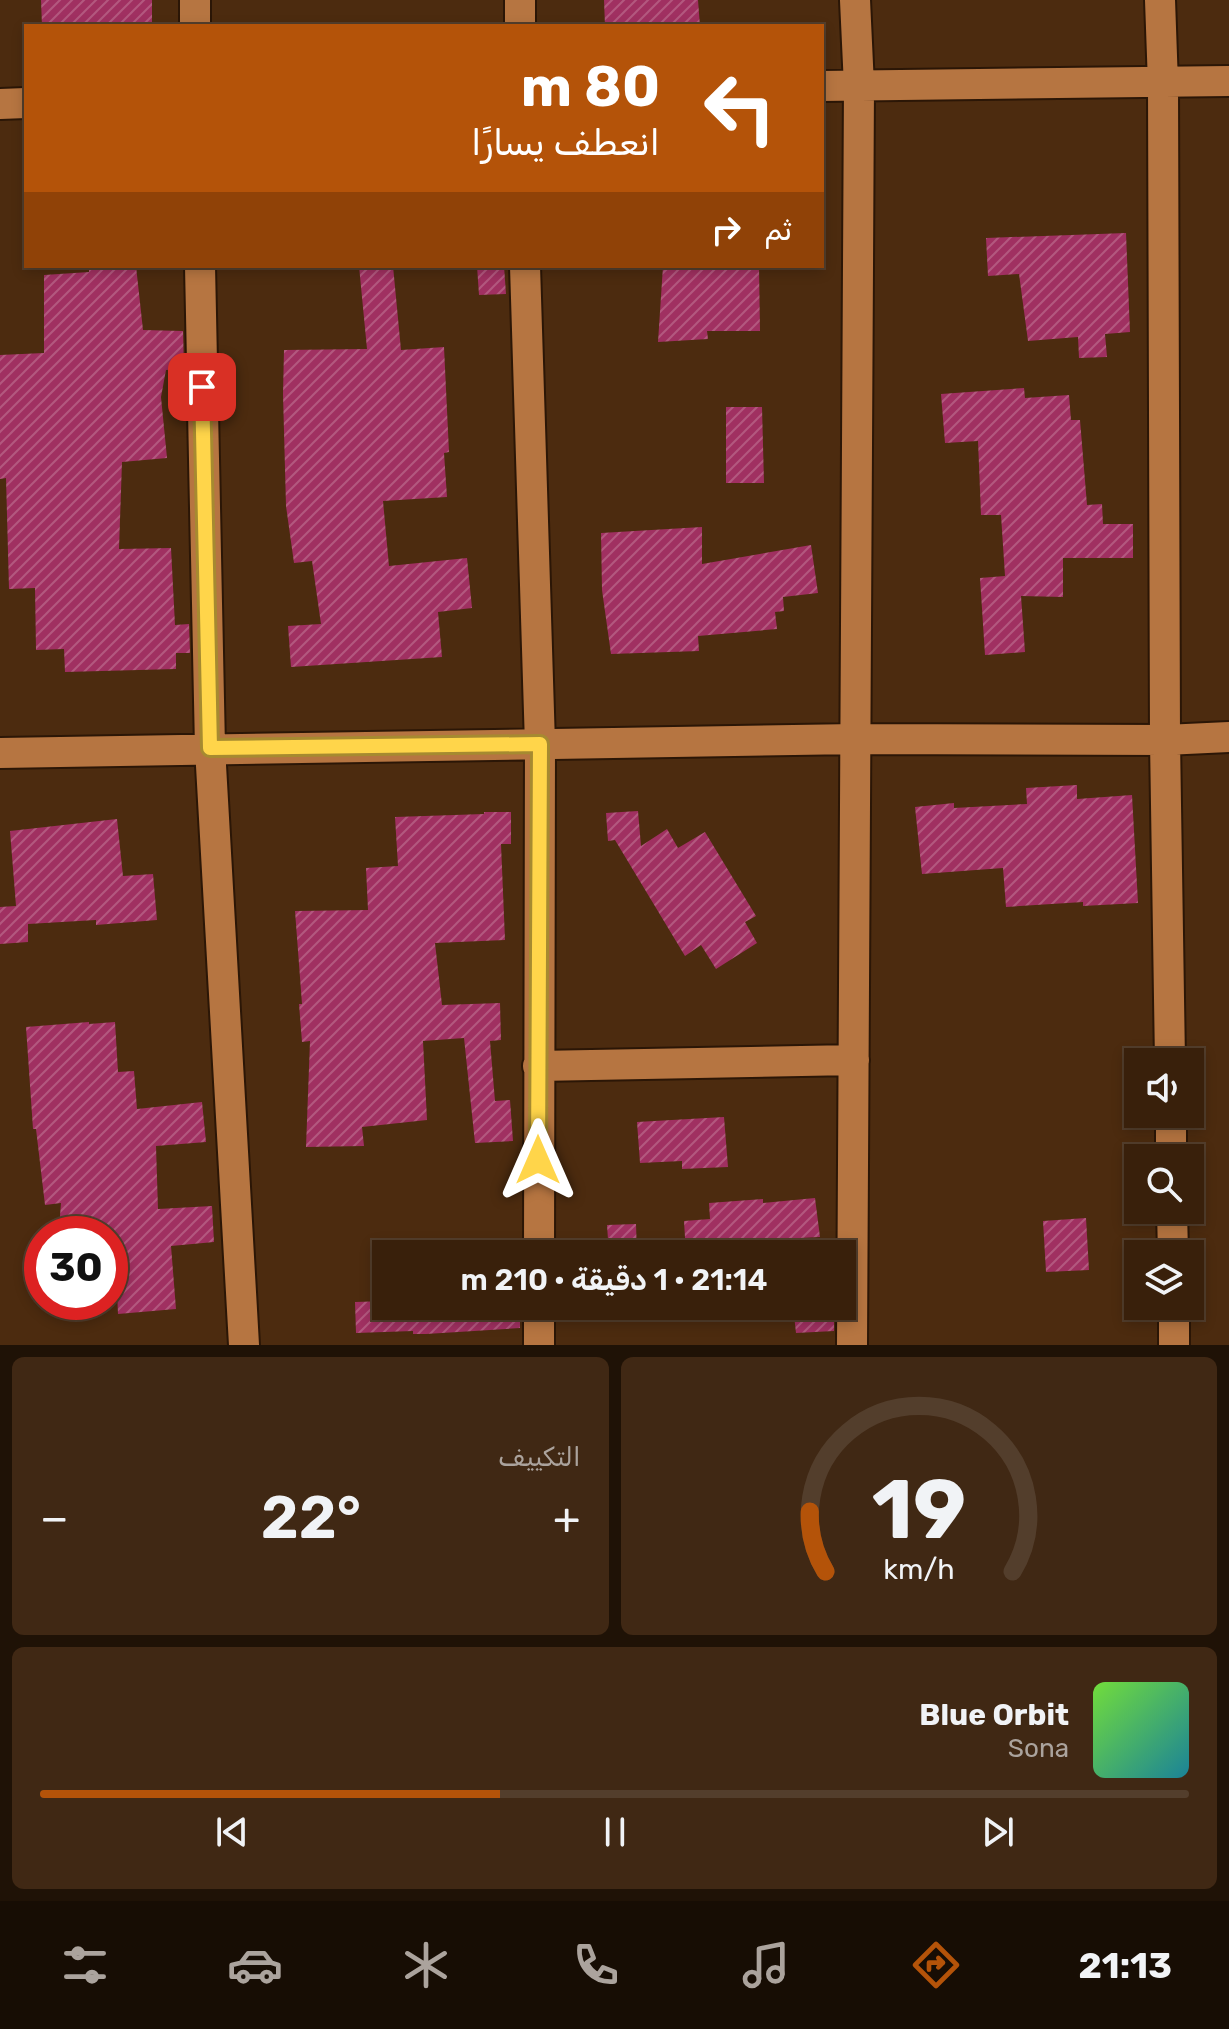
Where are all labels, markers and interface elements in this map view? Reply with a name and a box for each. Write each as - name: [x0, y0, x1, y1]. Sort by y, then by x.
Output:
- text: 80 m: [521, 54, 660, 120]
- icon: left: [688, 56, 792, 160]
- text: انعطف يسارًا: [471, 121, 660, 164]
- icon: right: [704, 208, 748, 252]
- text: ثم: [764, 212, 792, 248]
- pin: [168, 353, 236, 421]
- icon: arrive: [180, 365, 224, 409]
- map controls: [1124, 1048, 1204, 1320]
- button: sound: [1124, 1048, 1204, 1128]
- position arrow: [496, 1118, 580, 1202]
- button: search: [1124, 1144, 1204, 1224]
- speed limit sign: 30: [24, 1216, 128, 1320]
- button: layers: [1124, 1240, 1204, 1320]
- text: 21:14 · 1 دقيقة · 210 m: [461, 1262, 767, 1298]
- text: التكييف: [498, 1442, 581, 1473]
- text: 19: [871, 1460, 966, 1559]
- text: 22°: [261, 1482, 361, 1553]
- text: −: [40, 1492, 69, 1544]
- text: +: [553, 1492, 580, 1544]
- text: km/h: [883, 1552, 954, 1586]
- text: Blue Orbit: [919, 1697, 1069, 1733]
- text: Sona: [1008, 1733, 1069, 1764]
- icon: previous: [210, 1810, 254, 1854]
- icon: pause: [593, 1810, 637, 1854]
- icon: next: [976, 1810, 1020, 1854]
- icon: filters: [57, 1937, 113, 1993]
- icon: car: [227, 1937, 283, 1993]
- icon: climate: [398, 1937, 454, 1993]
- icon: phone: [568, 1937, 624, 1993]
- icon: music: [738, 1937, 794, 1993]
- icon: directions: [908, 1937, 964, 1993]
- text: 21:13: [1078, 1944, 1172, 1987]

